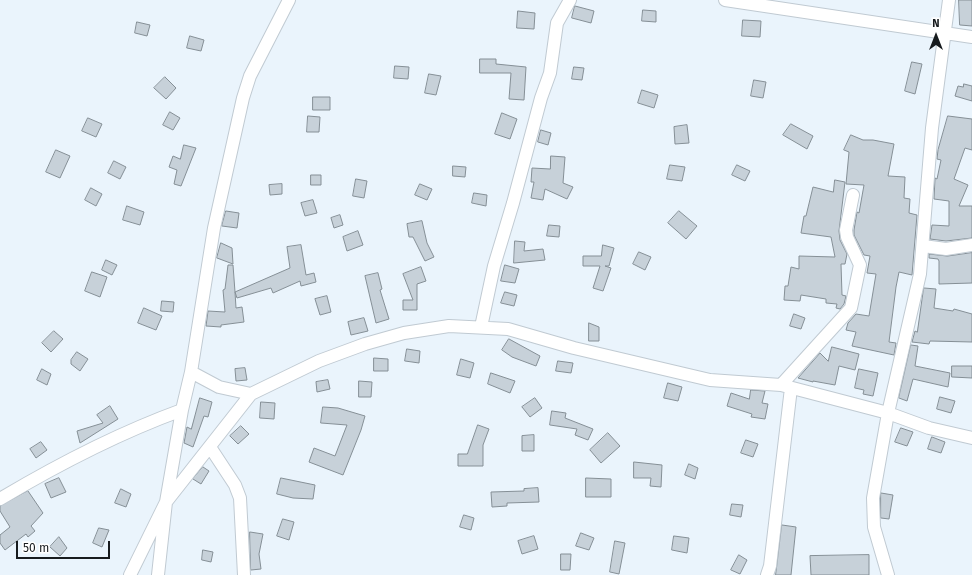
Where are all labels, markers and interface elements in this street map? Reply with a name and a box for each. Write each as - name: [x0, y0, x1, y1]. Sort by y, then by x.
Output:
- north arrow: [916, 16, 956, 56]
- text: N: [932, 17, 940, 30]
- scale bar: [18, 533, 112, 559]
- text: 50 m: [23, 541, 49, 555]

